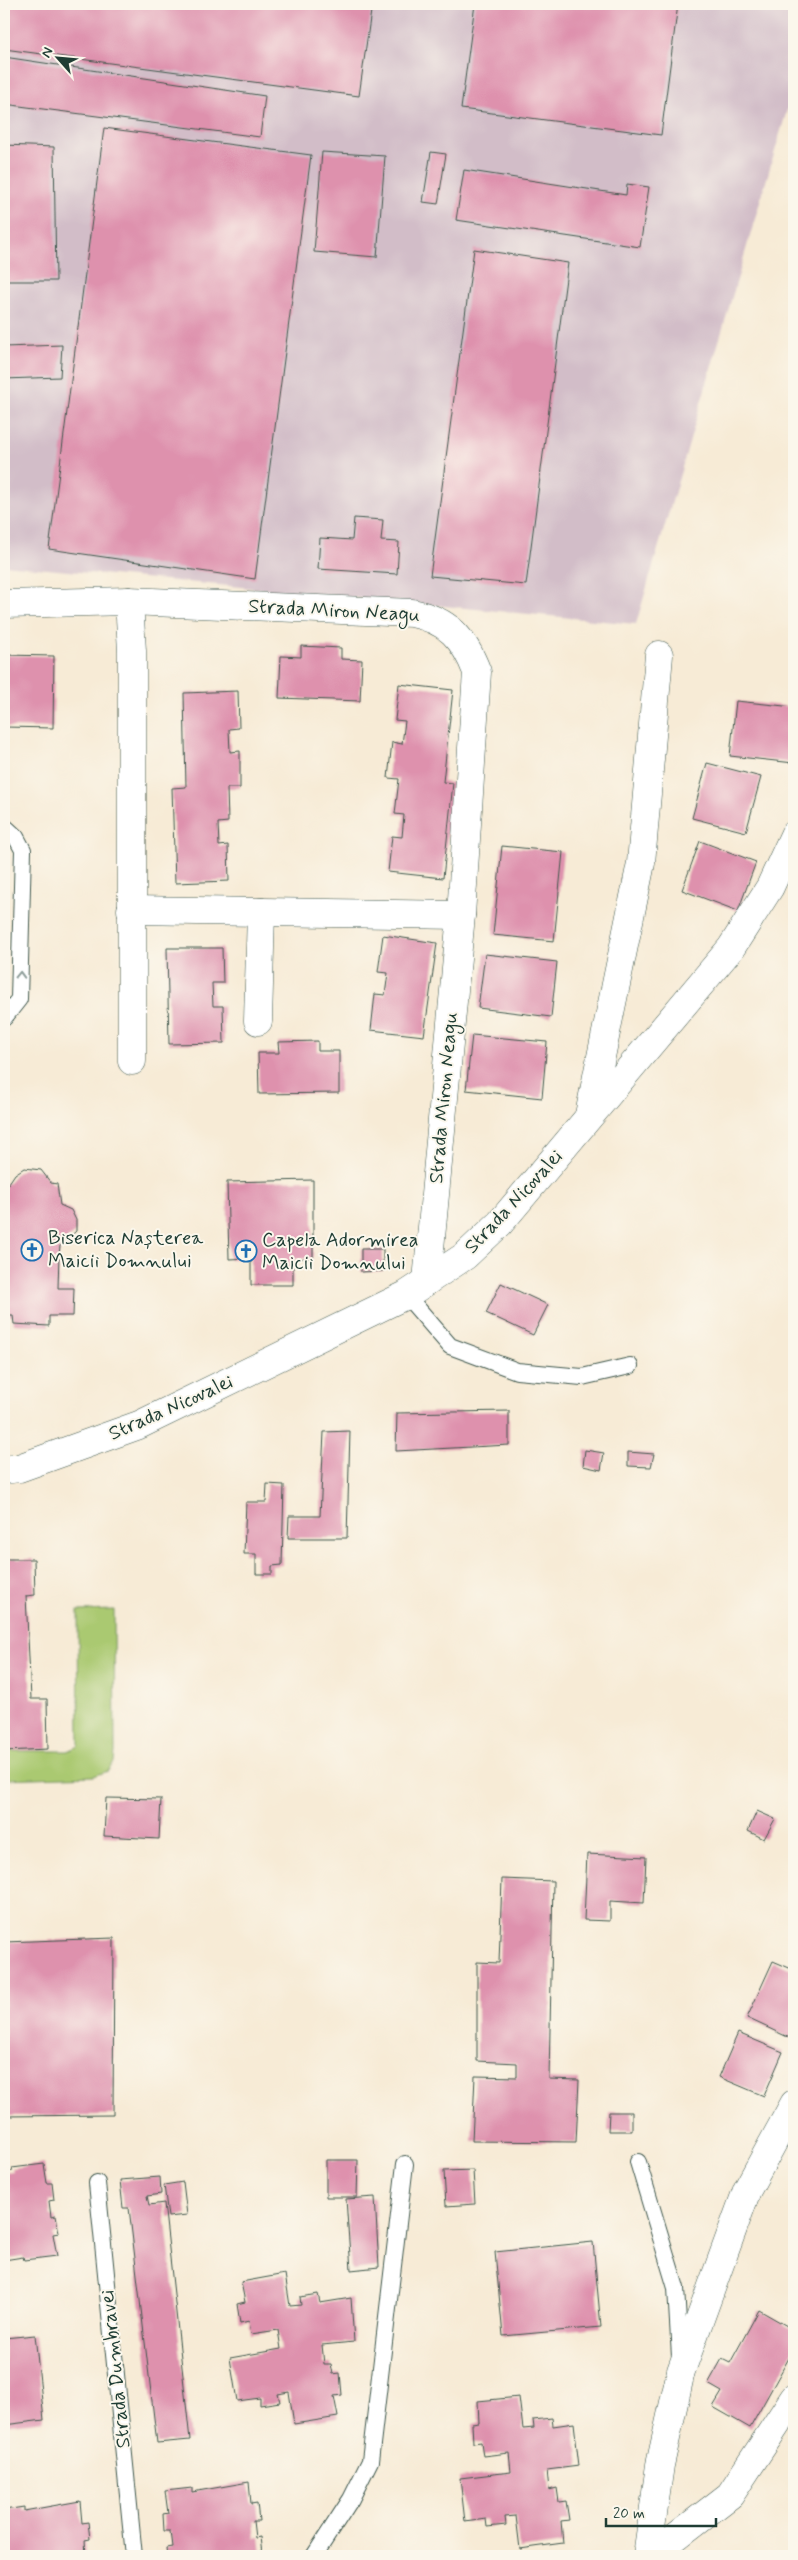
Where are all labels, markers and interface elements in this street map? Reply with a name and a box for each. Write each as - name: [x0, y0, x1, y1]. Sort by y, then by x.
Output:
- north arrow: [32, 32, 82, 82]
- text: N: [37, 44, 57, 61]
- street label: Strada Miron Neagu: [247, 593, 420, 630]
- one-way arrow: [14, 971, 25, 979]
- street label: Strada Miron Neagu: [423, 1011, 466, 1185]
- street label: Strada Nicovalei: [459, 1144, 570, 1260]
- place label: Biserica Nașterea Maicii Domnului: [48, 1225, 204, 1275]
- place label: Capela Adormirea Maicii Domnului: [262, 1227, 419, 1277]
- church icon: Biserica Nașterea Maicii Domnului: [20, 1238, 44, 1262]
- church icon: Capela Adormirea Maicii Domnului: [234, 1239, 258, 1263]
- street label: Strada Nicovalei: [105, 1368, 238, 1447]
- street label: Strada Dumbravei: [94, 2288, 138, 2449]
- scale bar: [606, 2495, 716, 2527]
- text: 20 m: [613, 2504, 645, 2524]

